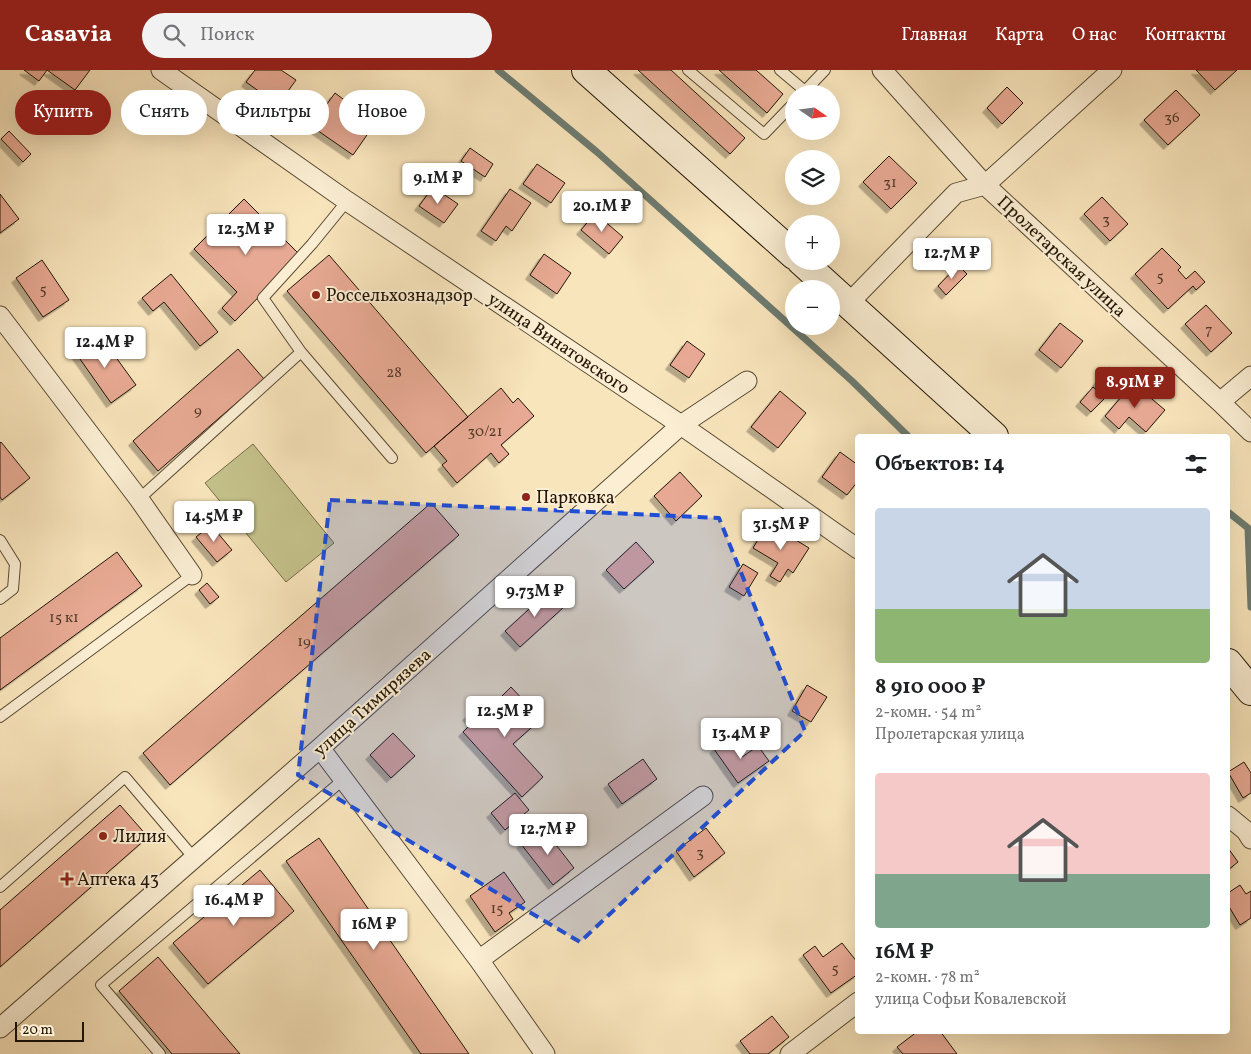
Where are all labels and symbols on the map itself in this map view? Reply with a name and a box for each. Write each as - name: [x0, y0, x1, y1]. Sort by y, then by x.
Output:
- north arrow: [785, 85, 840, 140]
- house number: 36: [1164, 108, 1180, 129]
- pin: 9.1M ₽: [397, 162, 479, 205]
- house number: 31: [883, 173, 897, 194]
- pin: 20.1M ₽: [556, 190, 648, 233]
- street label: Пролетарская улица: [991, 191, 1131, 324]
- house number: 3: [1102, 210, 1110, 231]
- pin: 12.3M ₽: [200, 214, 292, 256]
- pin: 12.7M ₽: [906, 238, 998, 280]
- house number: 5: [1156, 267, 1164, 288]
- house number: 5: [39, 280, 47, 301]
- place label: Россельхознадзор: [326, 284, 473, 309]
- street label: улица Винатовского: [482, 287, 634, 401]
- marker: Россельхознадзор: [310, 289, 322, 301]
- house number: 7: [1205, 320, 1213, 341]
- pin: 12.4M ₽: [59, 326, 151, 369]
- house number: 28: [386, 363, 402, 384]
- pin: 8.91M ₽: [1089, 366, 1181, 409]
- house number: 9: [194, 401, 202, 422]
- house number: 30/21: [467, 422, 503, 443]
- place label: Парковка: [536, 486, 615, 511]
- marker: Парковка: [520, 491, 532, 503]
- pin: 14.5M ₽: [168, 500, 260, 543]
- pin: 31.5M ₽: [735, 508, 827, 551]
- pin: 9.73M ₽: [489, 576, 581, 618]
- house number: 15 к1: [49, 608, 79, 629]
- house number: 19: [297, 632, 311, 653]
- street label: улица Тимирязева: [308, 643, 438, 763]
- pin: 12.5M ₽: [459, 696, 551, 738]
- pin: 13.4M ₽: [695, 718, 787, 760]
- pin: 12.7M ₽: [502, 814, 594, 856]
- place label: Лилия: [113, 825, 166, 850]
- marker: Лилия: [97, 830, 109, 842]
- house number: 3: [696, 843, 704, 864]
- place label: Аптека 43: [77, 868, 159, 893]
- marker: Аптека 43: [61, 873, 73, 885]
- pin: 16.4M ₽: [188, 884, 280, 927]
- house number: 15: [490, 899, 504, 920]
- pin: 16M ₽: [339, 908, 409, 951]
- house number: 5: [831, 959, 839, 980]
- scale bar: [15, 1019, 84, 1042]

